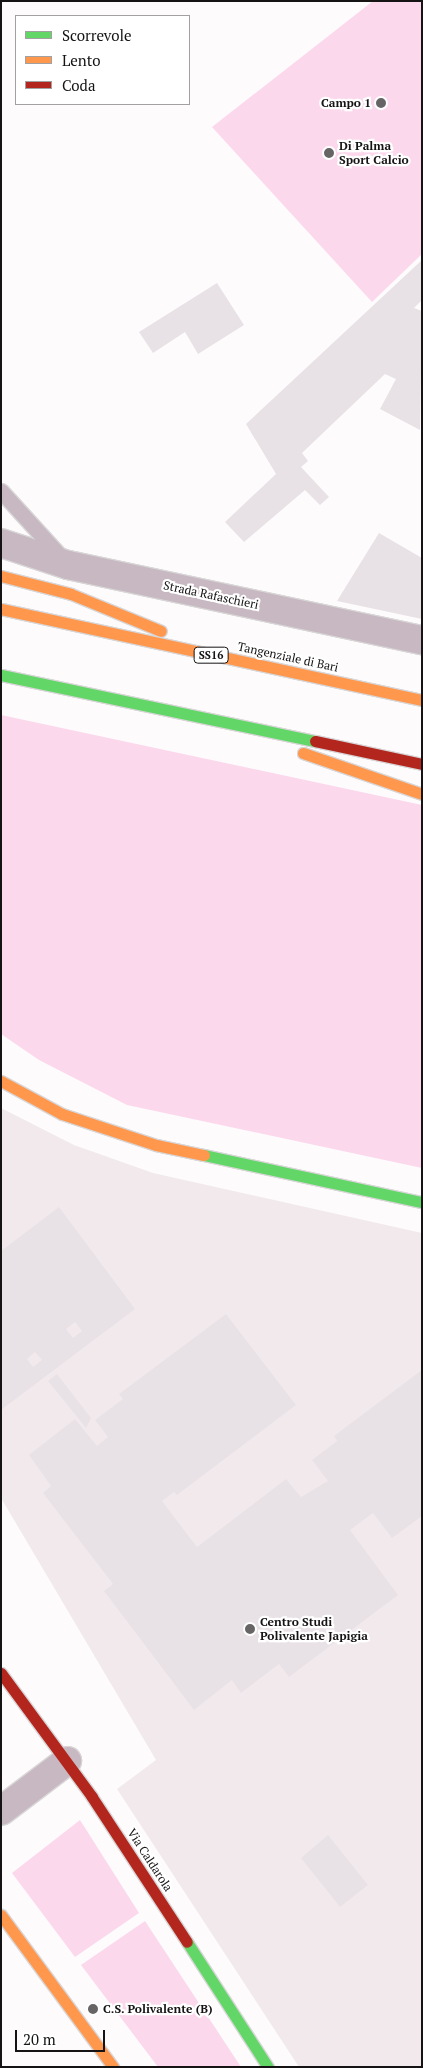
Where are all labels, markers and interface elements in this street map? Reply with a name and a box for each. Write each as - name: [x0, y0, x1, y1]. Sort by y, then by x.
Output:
- legend: [15, 15, 190, 105]
- text: Scorrevole: [62, 25, 132, 45]
- text: Lento: [62, 50, 101, 70]
- text: Coda: [62, 75, 96, 95]
- place label: Campo 1: [321, 96, 371, 110]
- marker: Campo 1: [375, 97, 387, 109]
- place label: Di Palma Sport Calcio: [339, 139, 409, 167]
- marker: Di Palma Sport Calcio: [323, 147, 335, 159]
- street label: Strada Rafaschieri: [162, 578, 260, 612]
- street label: Tangenziale di Bari: [236, 639, 340, 675]
- road number: SS16: [194, 646, 228, 664]
- place label: Centro Studi Polivalente Japigia: [260, 1615, 368, 1643]
- marker: Centro Studi Polivalente Japigia: [244, 1623, 256, 1635]
- street label: Via Caldarola: [124, 1826, 176, 1894]
- place label: C.S. Polivalente (B): [103, 2002, 213, 2016]
- marker: C.S. Polivalente (B): [87, 2003, 99, 2015]
- scale bar: [18, 2020, 108, 2052]
- text: 20 m: [23, 2029, 56, 2049]

